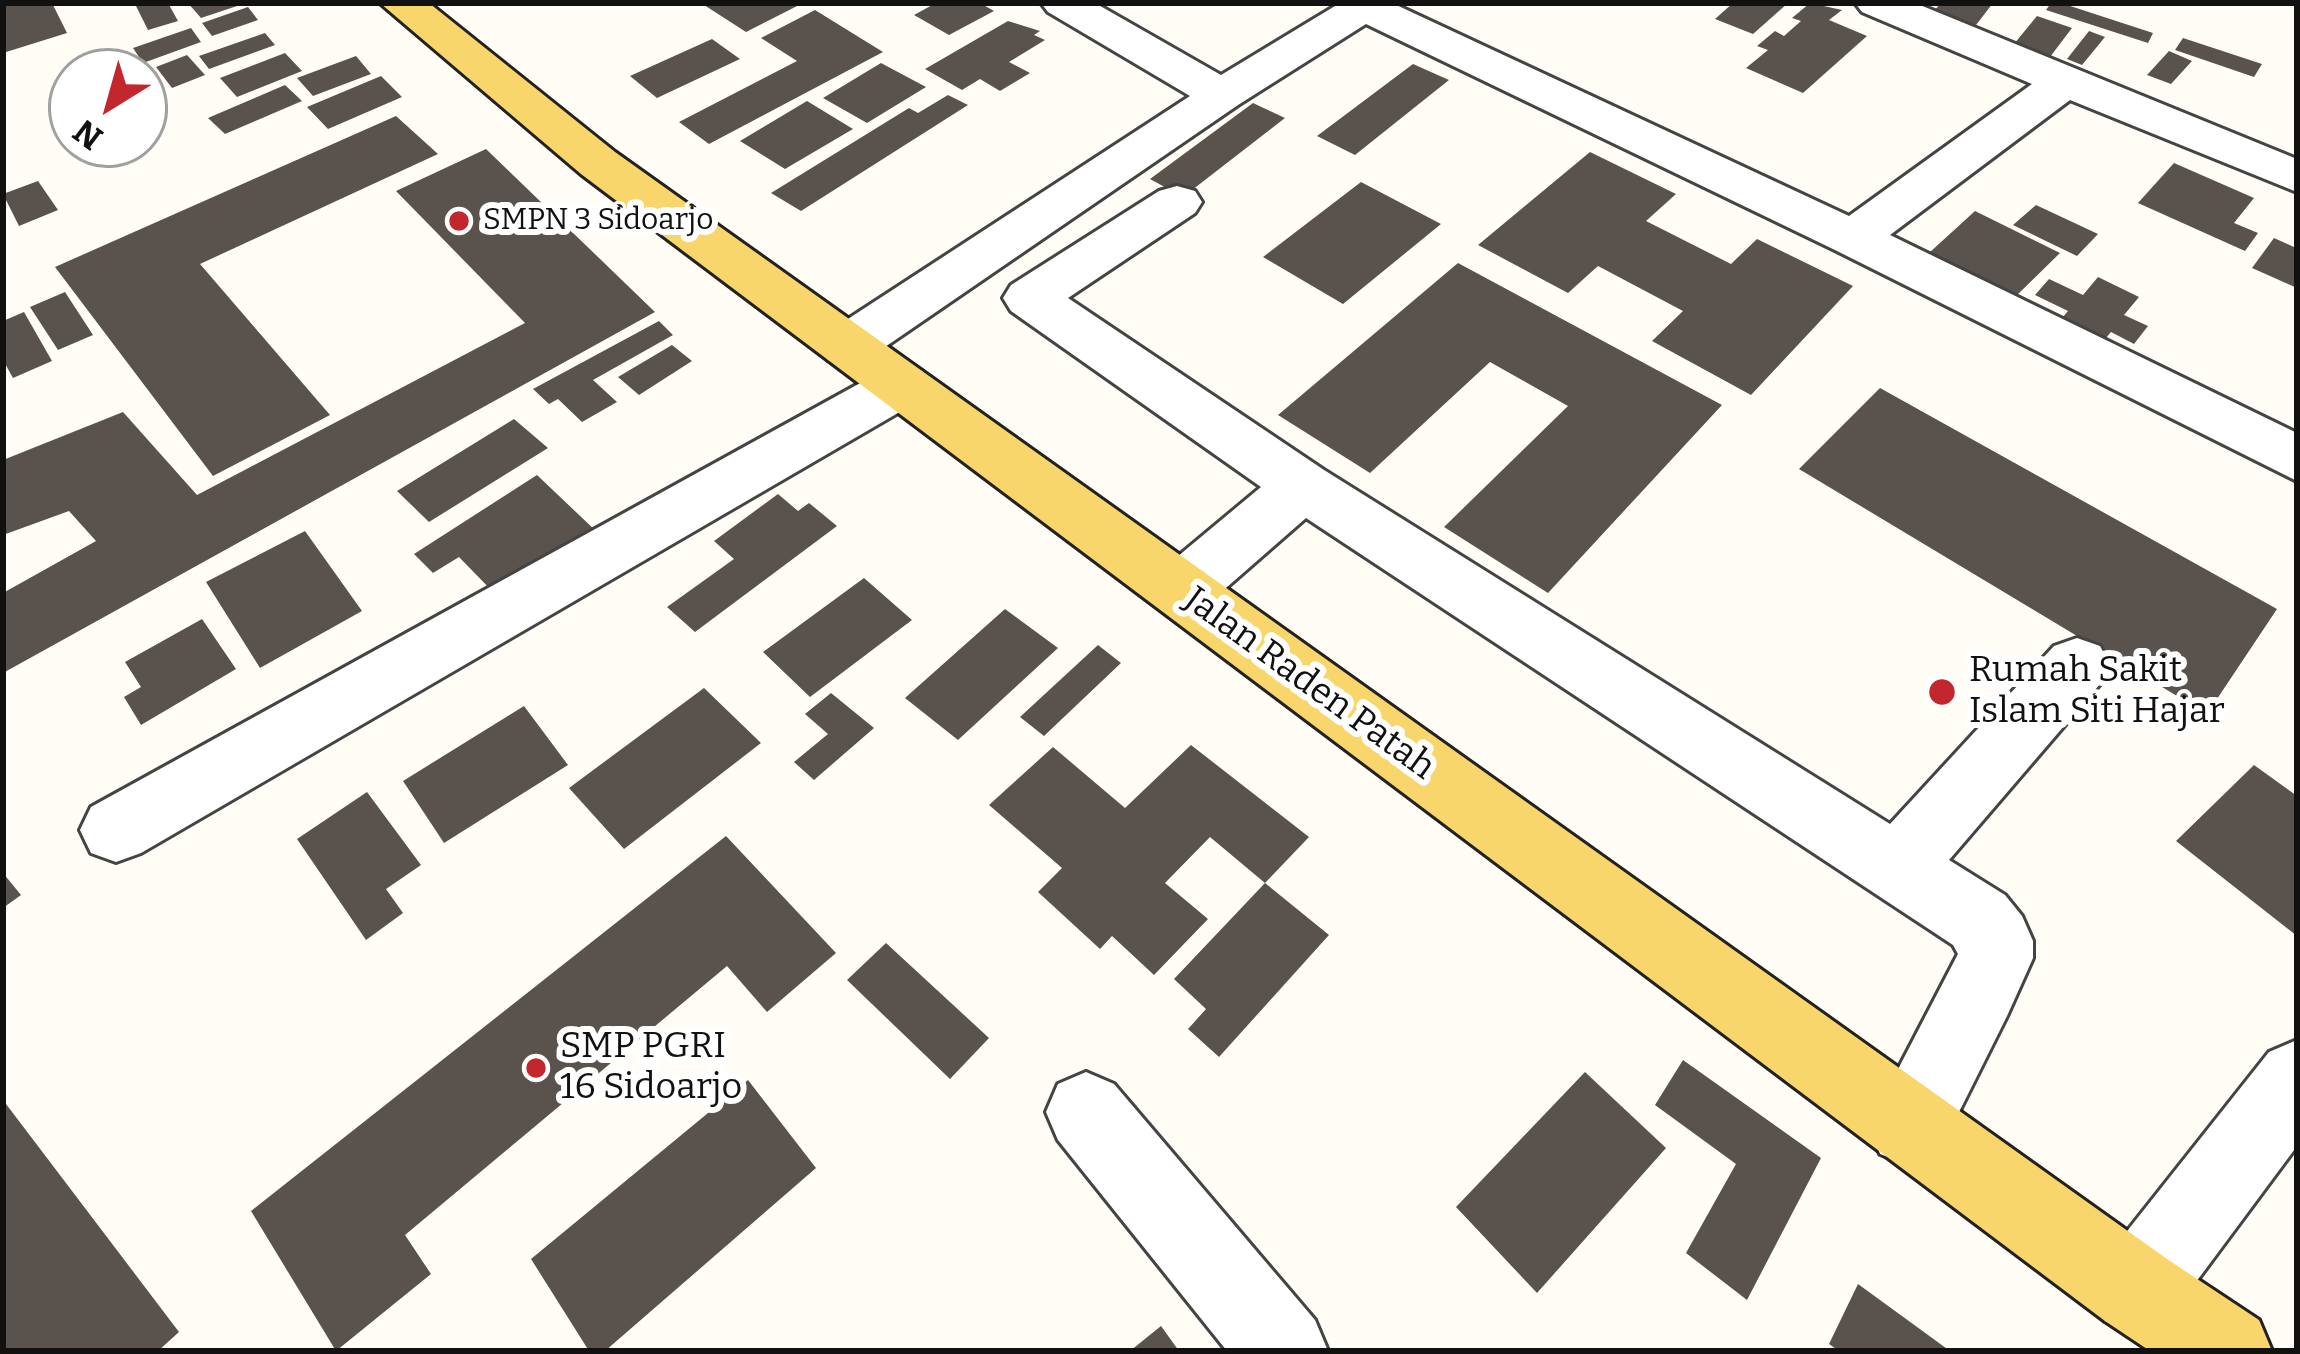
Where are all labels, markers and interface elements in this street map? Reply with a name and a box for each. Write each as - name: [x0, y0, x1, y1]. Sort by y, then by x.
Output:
- north arrow: [48, 48, 168, 168]
- text: N: [66, 111, 110, 158]
- place label: SMPN 3 Sidoarjo: [483, 203, 713, 239]
- marker: SMPN 3 Sidoarjo: [446, 208, 472, 234]
- street label: Jalan Raden Patah: [1175, 579, 1443, 789]
- place label: Rumah Sakit Islam Siti Hajar: [1969, 649, 2225, 734]
- marker: Rumah Sakit Islam Siti Hajar: [1926, 676, 1958, 708]
- place label: SMP PGRI 16 Sidoarjo: [560, 1025, 742, 1110]
- marker: SMP PGRI 16 Sidoarjo: [523, 1055, 549, 1081]

